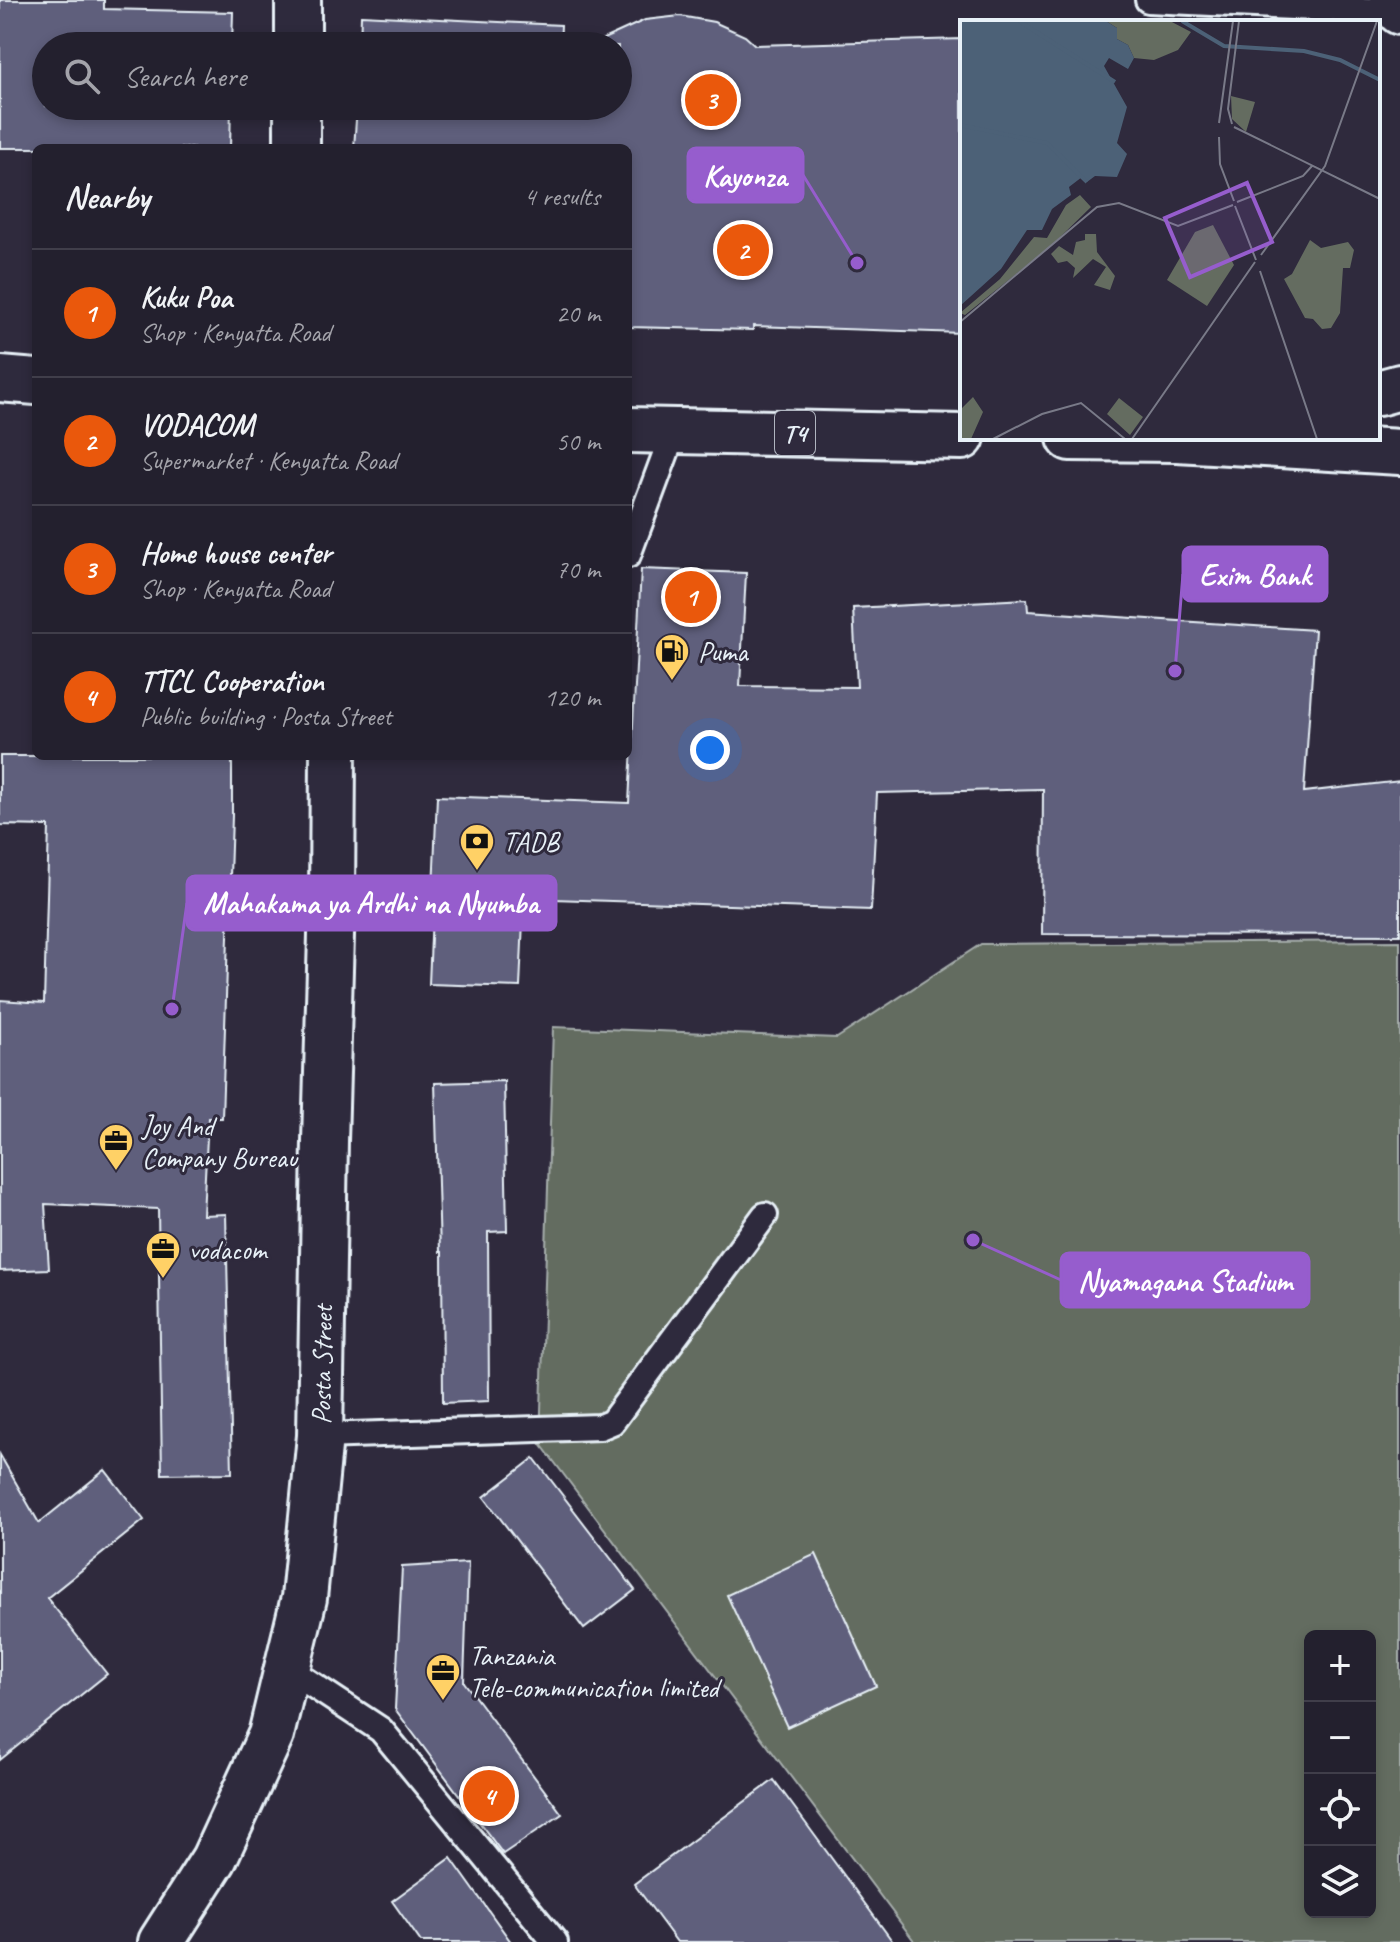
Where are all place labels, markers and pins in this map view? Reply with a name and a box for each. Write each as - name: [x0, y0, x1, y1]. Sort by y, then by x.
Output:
- pin: 3: [685, 70, 737, 130]
- callout: Kayonza: [688, 148, 803, 202]
- pin: 2: [717, 220, 769, 280]
- callout: Exim Bank: [1183, 547, 1327, 601]
- pin: 1: [665, 567, 717, 627]
- fuel station icon: Puma: [653, 632, 691, 682]
- place label: Puma: [698, 634, 749, 669]
- bank icon: TADB: [458, 822, 496, 872]
- place label: TADB: [503, 824, 561, 859]
- callout: Mahakama ya Ardhi na Nyumba: [187, 876, 556, 930]
- place label: Joy And Company Bureau: [140, 1108, 299, 1175]
- office icon: Joy And Company Bureau: [97, 1122, 135, 1172]
- office icon: vodacom: [144, 1230, 182, 1280]
- place label: vodacom: [189, 1232, 269, 1267]
- callout: Nyamagana Stadium: [1061, 1253, 1309, 1307]
- place label: Tanzania Tele-communication limited: [469, 1638, 723, 1705]
- office icon: Tanzania Tele-communication limited: [424, 1652, 462, 1702]
- pin: 4: [463, 1766, 515, 1826]

